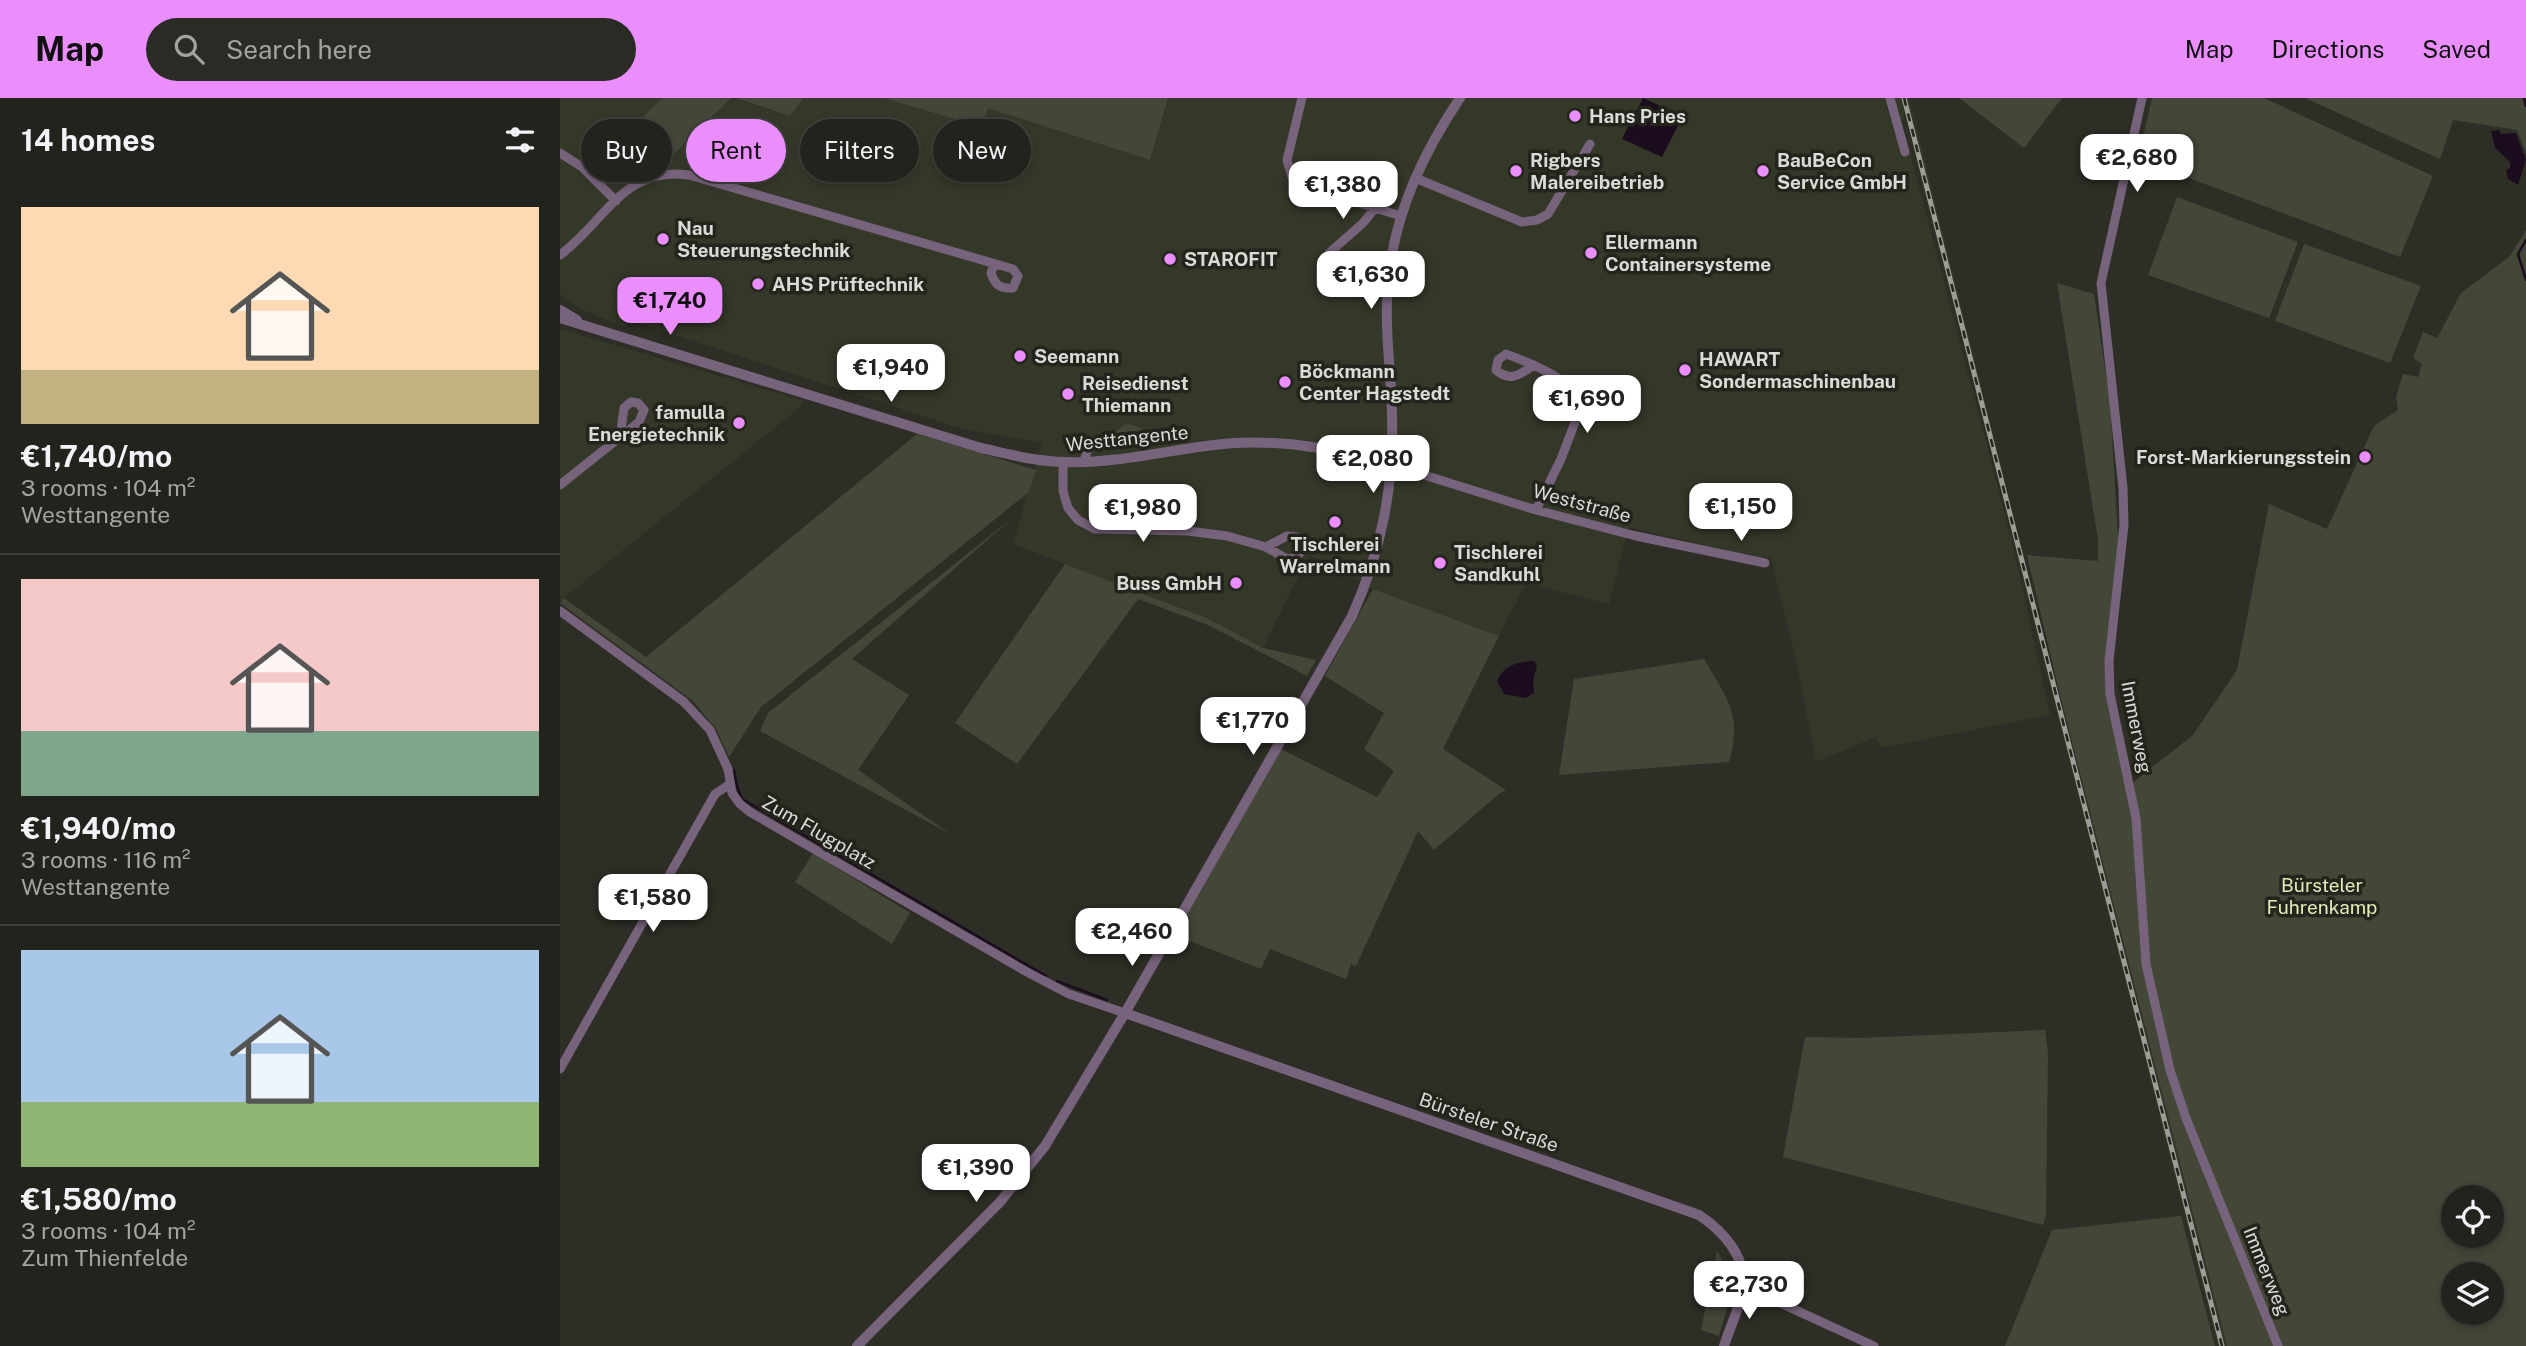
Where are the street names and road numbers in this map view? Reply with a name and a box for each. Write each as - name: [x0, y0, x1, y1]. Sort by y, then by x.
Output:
- street label: Westtangente: [1065, 421, 1189, 455]
- street label: Weststraße: [1530, 479, 1634, 527]
- street label: Immerweg: [2117, 679, 2157, 775]
- street label: Zum Flugplatz: [758, 791, 880, 873]
- street label: Bürsteler Straße: [1416, 1088, 1562, 1156]
- street label: Immerweg: [2239, 1223, 2295, 1319]

